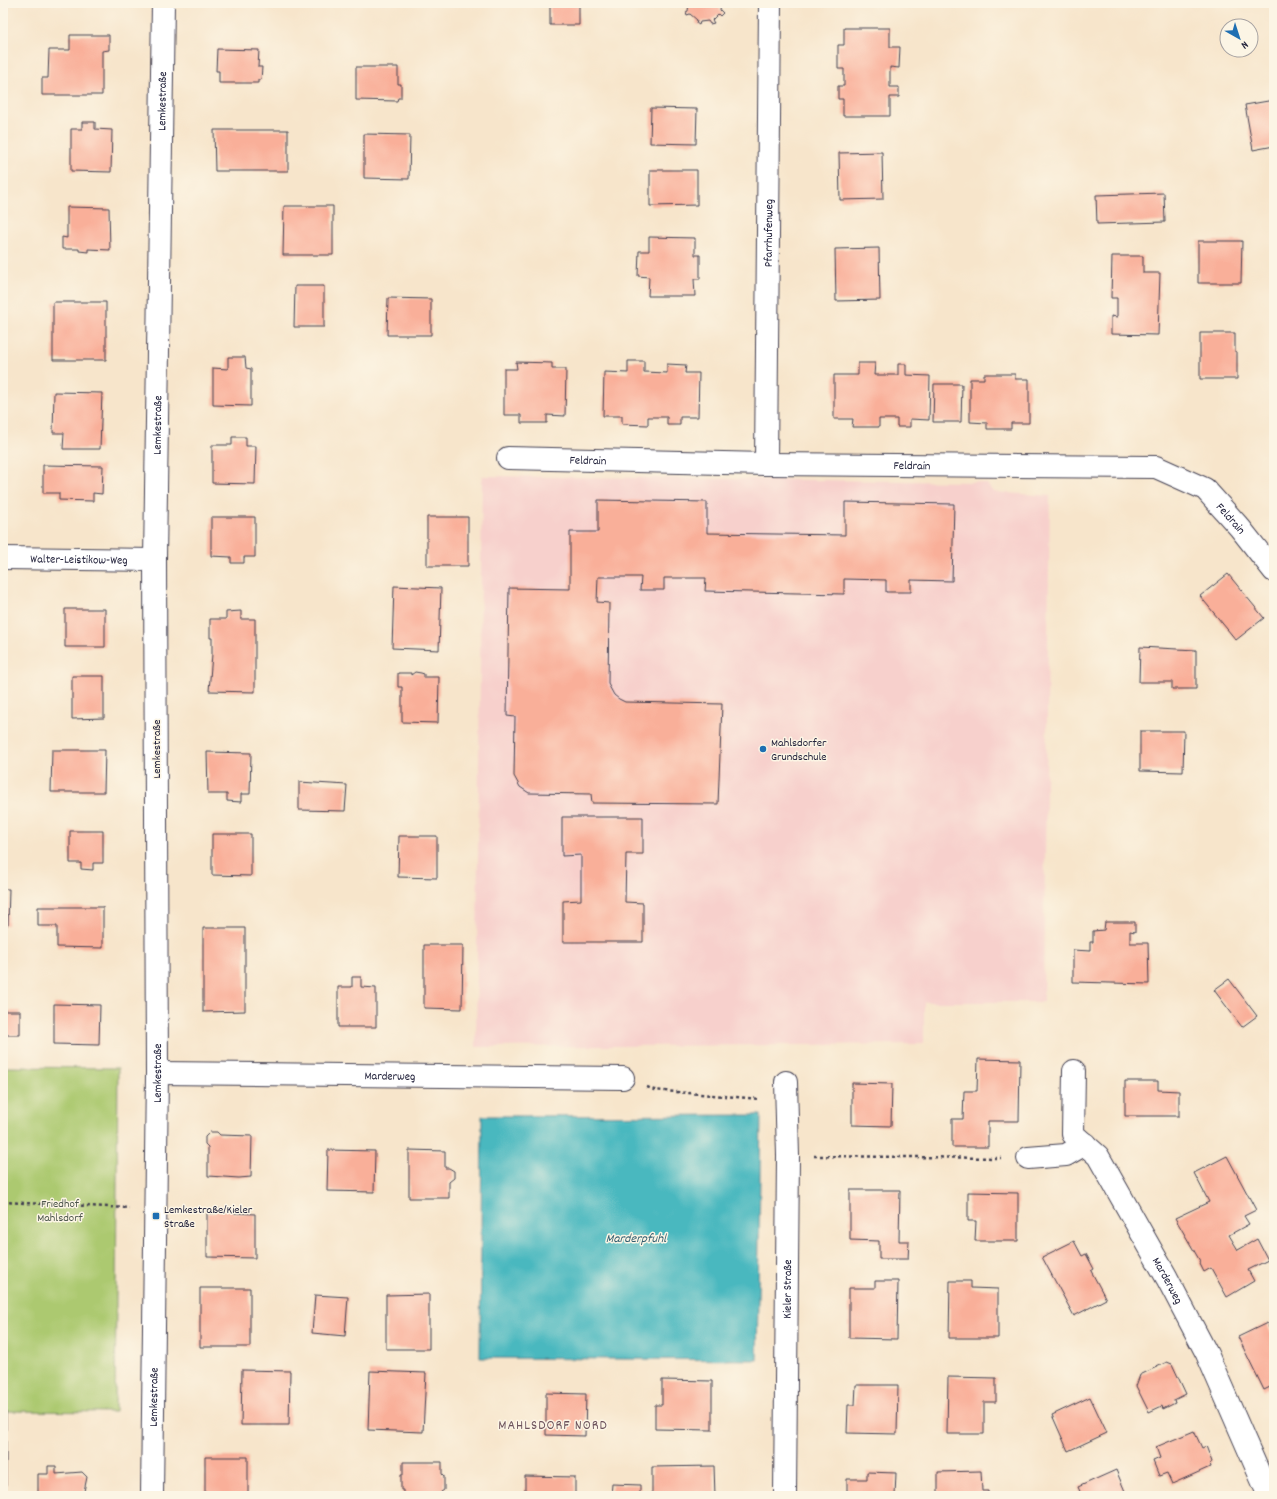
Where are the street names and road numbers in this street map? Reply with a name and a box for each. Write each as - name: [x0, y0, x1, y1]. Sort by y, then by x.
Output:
- street label: Lemkestraße: [154, 71, 172, 131]
- street label: Pfarrhufenweg: [761, 199, 778, 267]
- street label: Lemkestraße: [150, 395, 167, 455]
- street label: Feldrain: [569, 452, 607, 470]
- street label: Feldrain: [893, 458, 931, 475]
- street label: Feldrain: [1211, 500, 1249, 539]
- street label: Walter-Leistikow-Weg: [30, 551, 128, 570]
- street label: Lemkestraße: [149, 719, 166, 779]
- street label: Lemkestraße: [150, 1043, 167, 1103]
- street label: Marderweg: [364, 1068, 415, 1086]
- street label: Marderweg: [1147, 1255, 1186, 1307]
- street label: Kieler Straße: [780, 1259, 797, 1319]
- street label: Lemkestraße: [146, 1367, 164, 1427]

